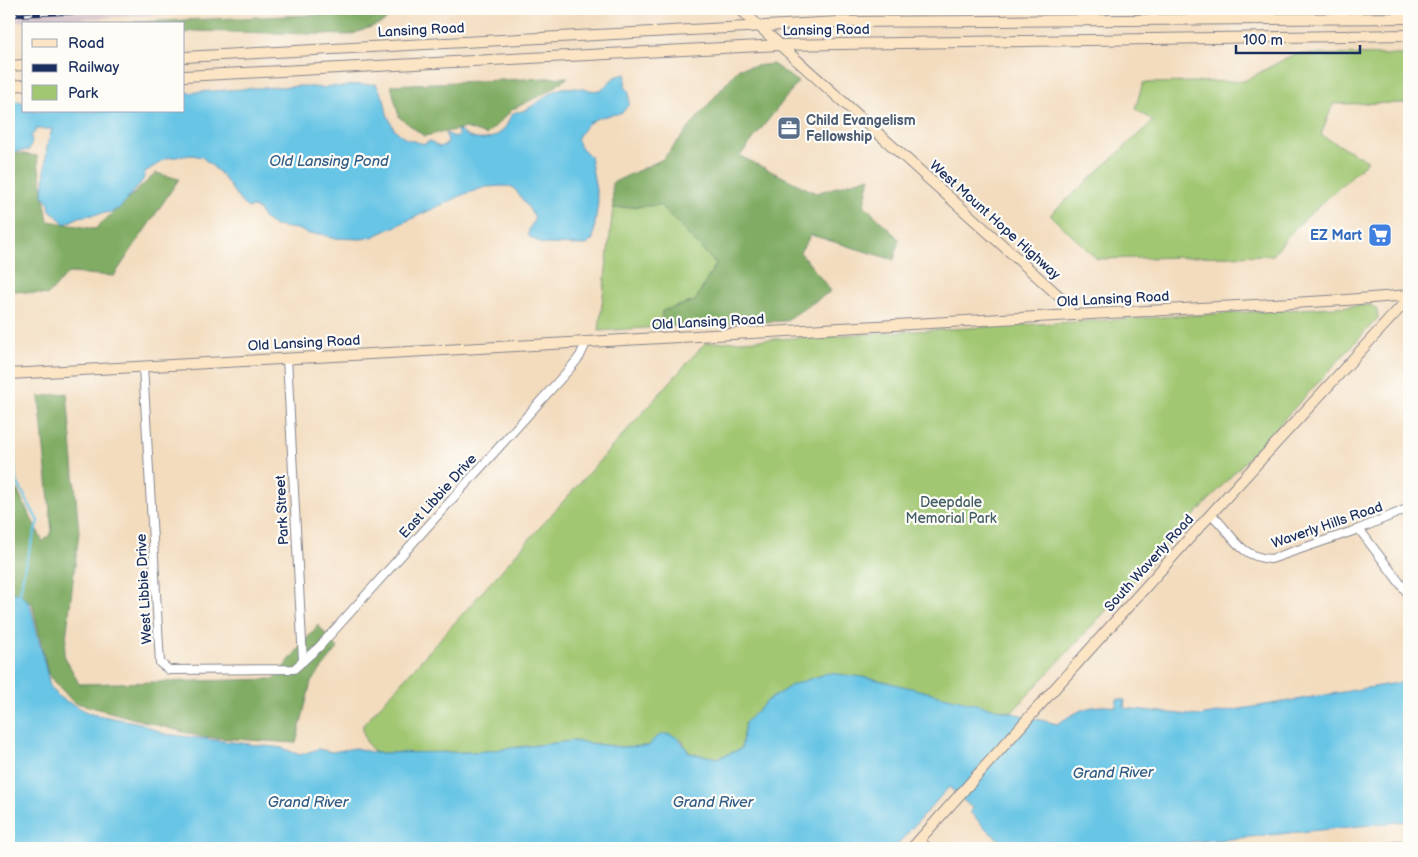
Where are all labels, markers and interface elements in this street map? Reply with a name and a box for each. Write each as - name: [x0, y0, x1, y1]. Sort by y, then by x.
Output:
- street label: Lansing Road: [377, 19, 465, 41]
- street label: Lansing Road: [782, 21, 870, 39]
- legend: [22, 22, 185, 112]
- scale bar: [1236, 22, 1359, 54]
- text: 100 m: [1243, 31, 1283, 50]
- text: Road: [68, 34, 104, 53]
- text: Railway: [68, 58, 119, 77]
- text: Park: [68, 84, 99, 103]
- place label: Child Evangelism Fellowship: [806, 112, 916, 145]
- office icon: Child Evangelism Fellowship: [776, 115, 802, 141]
- water label: Old Lansing Pond: [269, 152, 389, 171]
- street label: West Mount Hope Highway: [926, 157, 1064, 284]
- supermarket icon: EZ Mart: [1367, 222, 1393, 248]
- place label: EZ Mart: [1310, 227, 1362, 244]
- street label: Old Lansing Road: [1056, 288, 1170, 310]
- street label: Old Lansing Road: [651, 311, 765, 333]
- street label: Old Lansing Road: [247, 332, 361, 354]
- street label: East Libbie Drive: [396, 450, 480, 542]
- street label: Park Street: [272, 474, 292, 545]
- park label: Deepdale Memorial Park: [905, 494, 997, 527]
- street label: Waverly Hills Road: [1269, 498, 1385, 552]
- street label: South Waverly Road: [1101, 511, 1197, 615]
- street label: West Libbie Drive: [133, 533, 155, 645]
- water label: Grand River: [1073, 763, 1155, 783]
- water label: Grand River: [268, 793, 350, 812]
- water label: Grand River: [673, 793, 755, 812]

